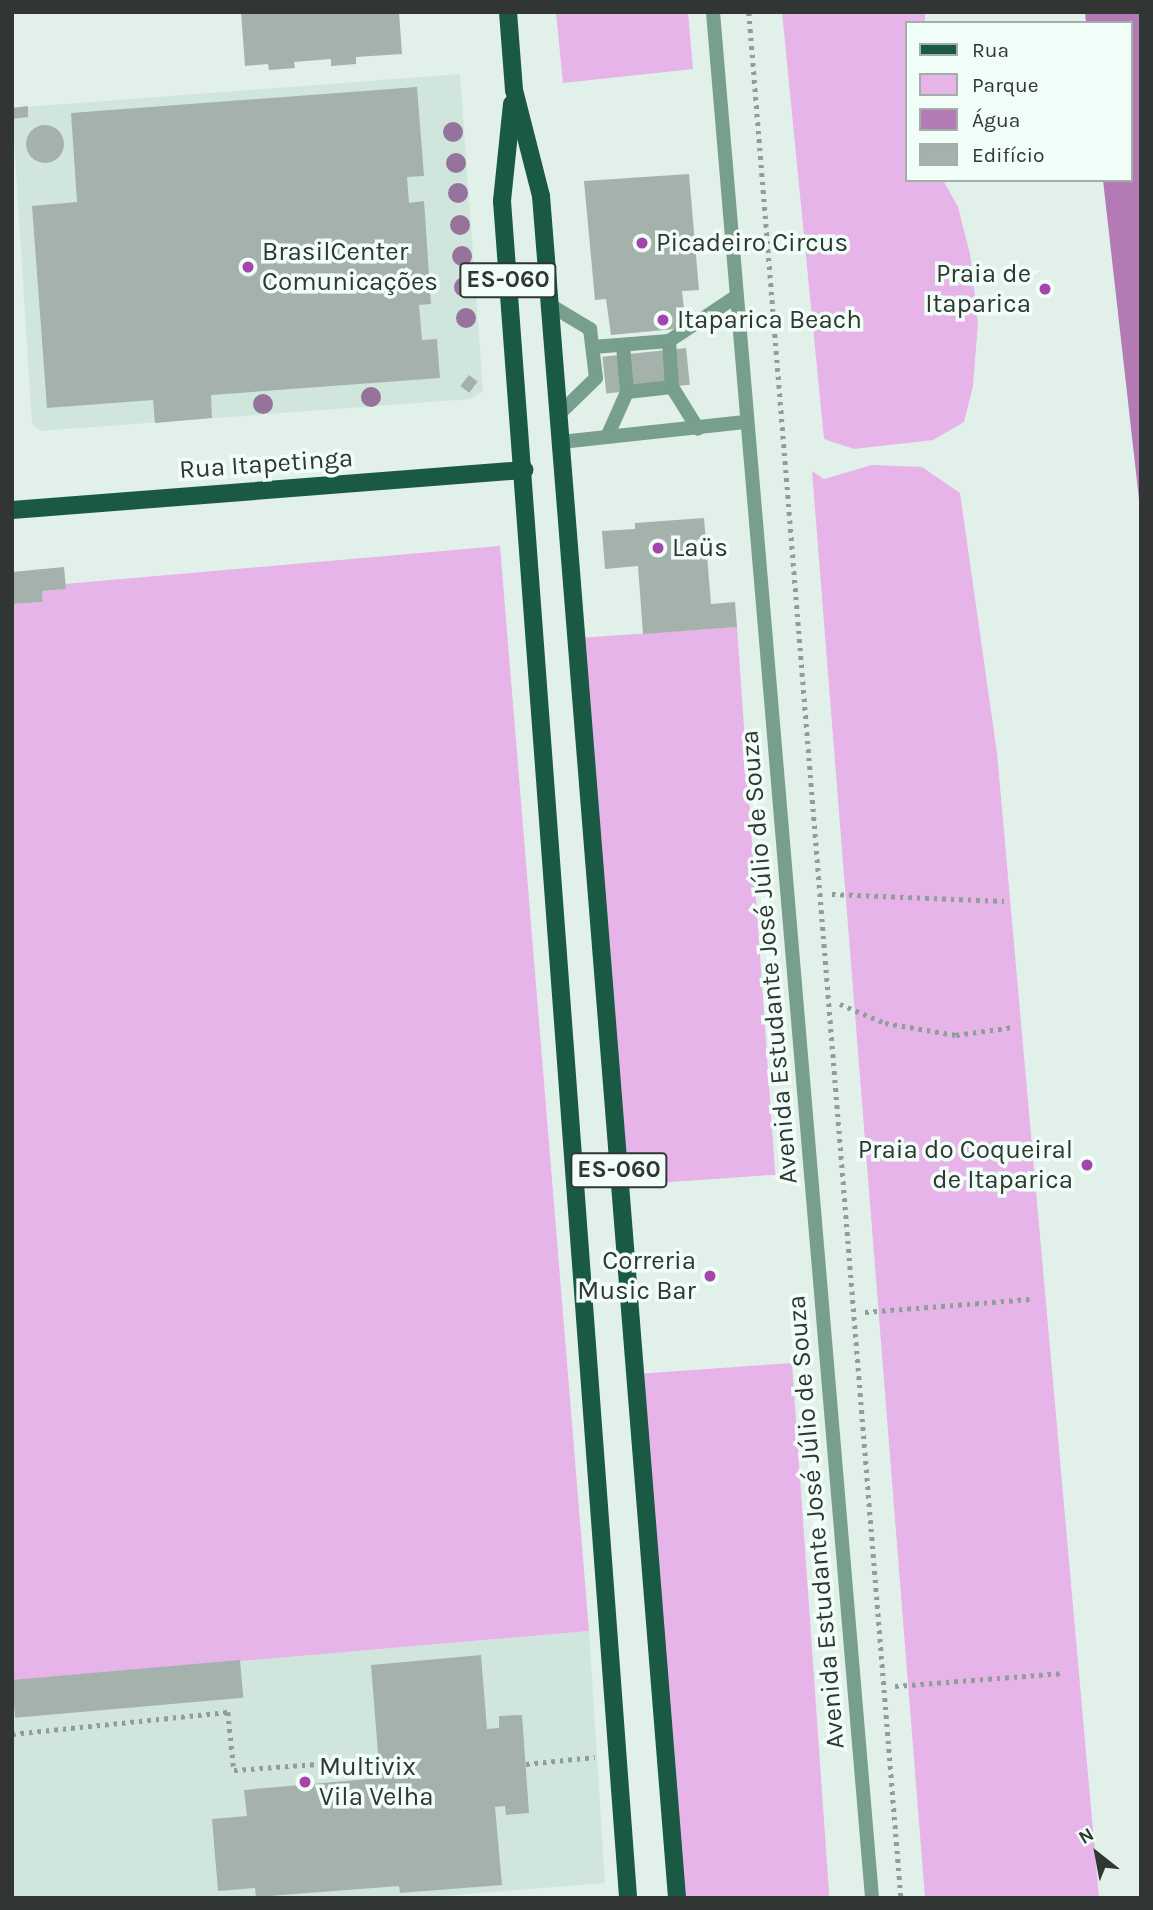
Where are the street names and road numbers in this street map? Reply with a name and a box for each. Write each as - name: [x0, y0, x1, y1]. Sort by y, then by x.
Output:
- road number: ES-060: [459, 260, 557, 300]
- street label: Rua Itapetinga: [178, 442, 354, 486]
- street label: Avenida Estudante José Júlio de Souza: [734, 729, 804, 1185]
- road number: ES-060: [570, 1150, 668, 1190]
- street label: Avenida Estudante José Júlio de Souza: [781, 1294, 851, 1750]

